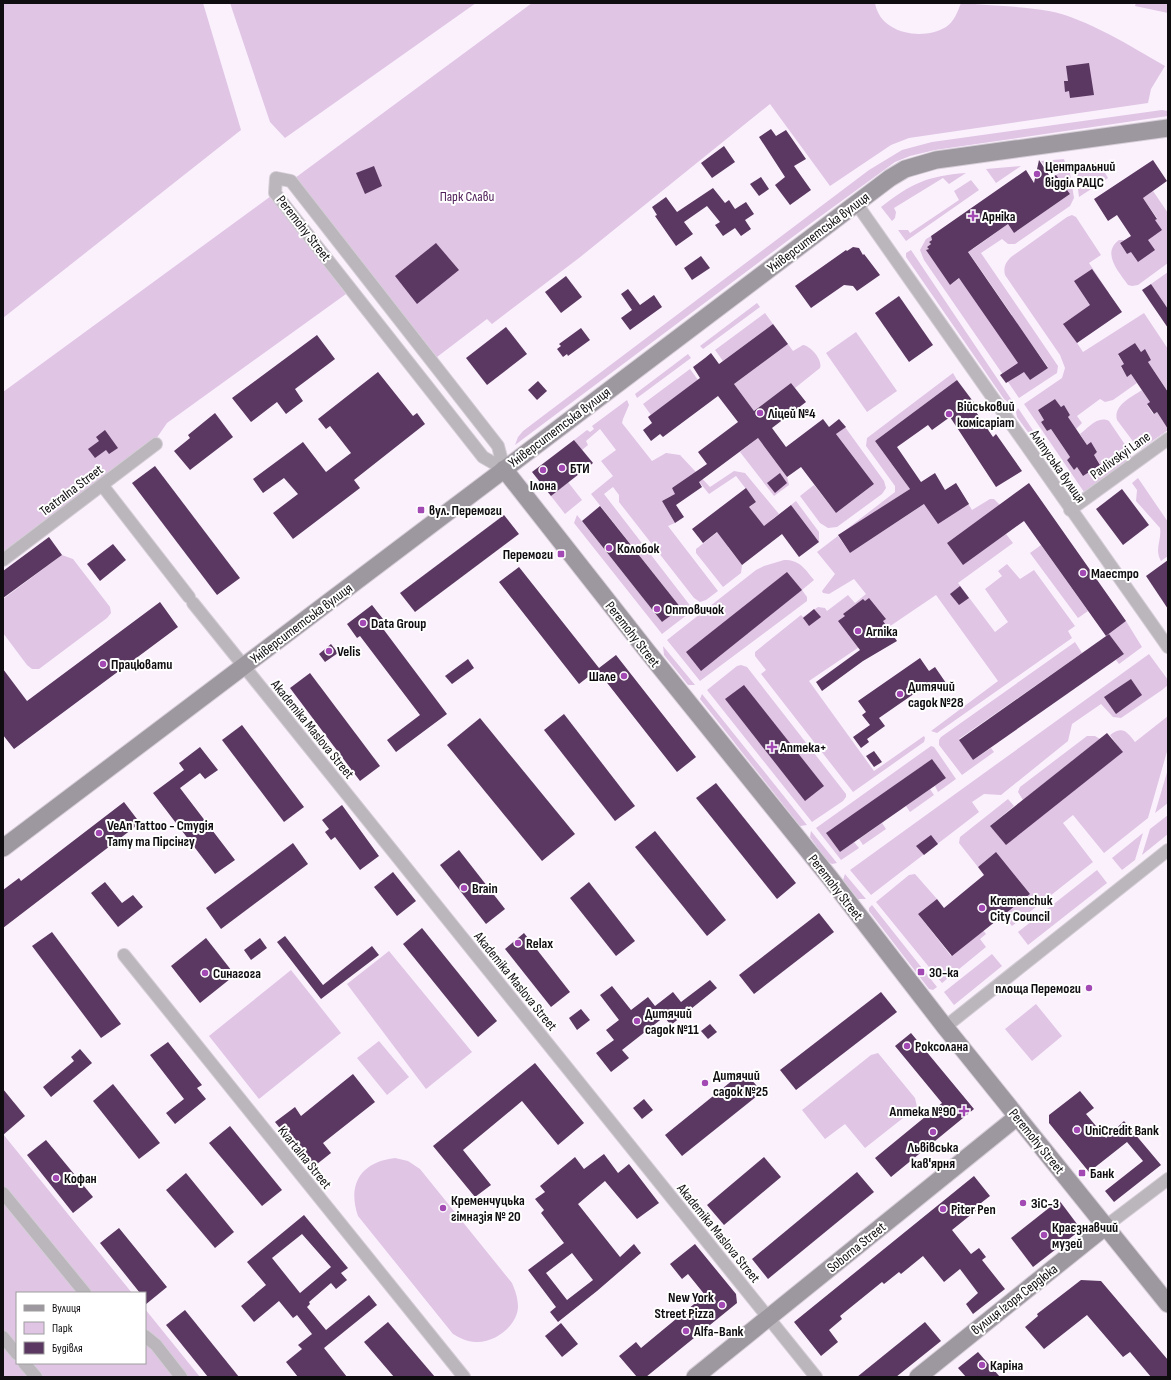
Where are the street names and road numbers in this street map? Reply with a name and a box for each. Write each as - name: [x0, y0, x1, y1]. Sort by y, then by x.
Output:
- street label: Університетська вулиця: [764, 188, 873, 276]
- street label: Peremohy Street: [273, 192, 335, 265]
- street label: Університетська вулиця: [505, 383, 614, 471]
- street label: Алітуська вулиця: [1026, 426, 1089, 506]
- street label: Pavlivskyi Lane: [1087, 428, 1154, 483]
- street label: Teatralna Street: [36, 461, 106, 520]
- street label: Університетська вулиця: [247, 579, 356, 667]
- street label: Peremohy Street: [602, 598, 664, 671]
- street label: Akademika Maslova Street: [267, 676, 358, 782]
- street label: Peremohy Street: [805, 851, 867, 924]
- street label: Akademika Maslova Street: [470, 928, 561, 1034]
- street label: Peremohy Street: [1005, 1105, 1068, 1177]
- street label: Kvartalna Street: [274, 1122, 335, 1192]
- street label: Akademika Maslova Street: [673, 1180, 764, 1286]
- street label: Soborna Street: [824, 1219, 889, 1276]
- street label: вулиця Ігоря Сердюка: [968, 1260, 1061, 1338]

